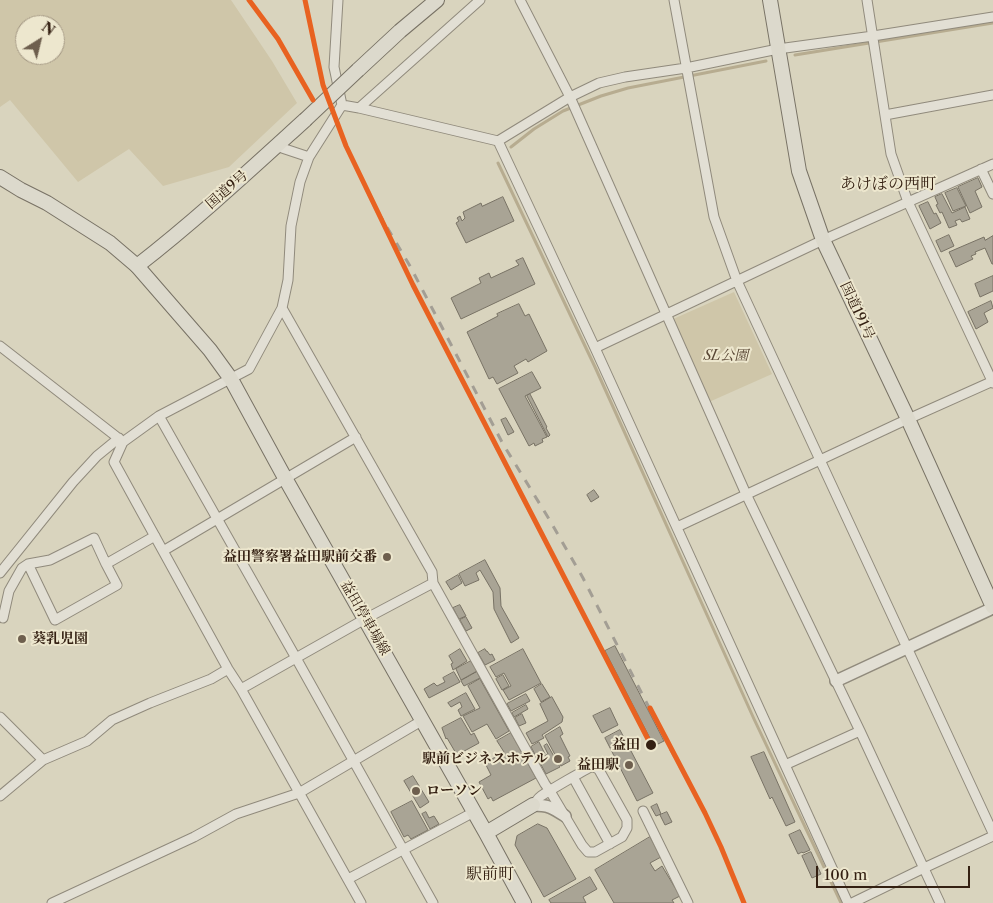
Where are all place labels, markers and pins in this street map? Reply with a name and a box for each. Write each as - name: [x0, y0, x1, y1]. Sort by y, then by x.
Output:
- place label: 益田警察署益田駅前交番: [223, 549, 377, 565]
- marker: 益田警察署益田駅前交番: [381, 551, 393, 563]
- place label: 葵乳児園: [32, 631, 88, 647]
- marker: 葵乳児園: [16, 633, 28, 645]
- place label: 益田: [612, 737, 640, 753]
- marker: 益田: [644, 738, 658, 752]
- place label: 駅前ビジネスホテル: [422, 751, 548, 767]
- marker: 駅前ビジネスホテル: [552, 753, 564, 765]
- place label: 益田駅: [577, 757, 619, 773]
- marker: 益田駅: [623, 759, 635, 771]
- place label: ローソン: [426, 783, 482, 799]
- marker: ローソン: [410, 785, 422, 797]

